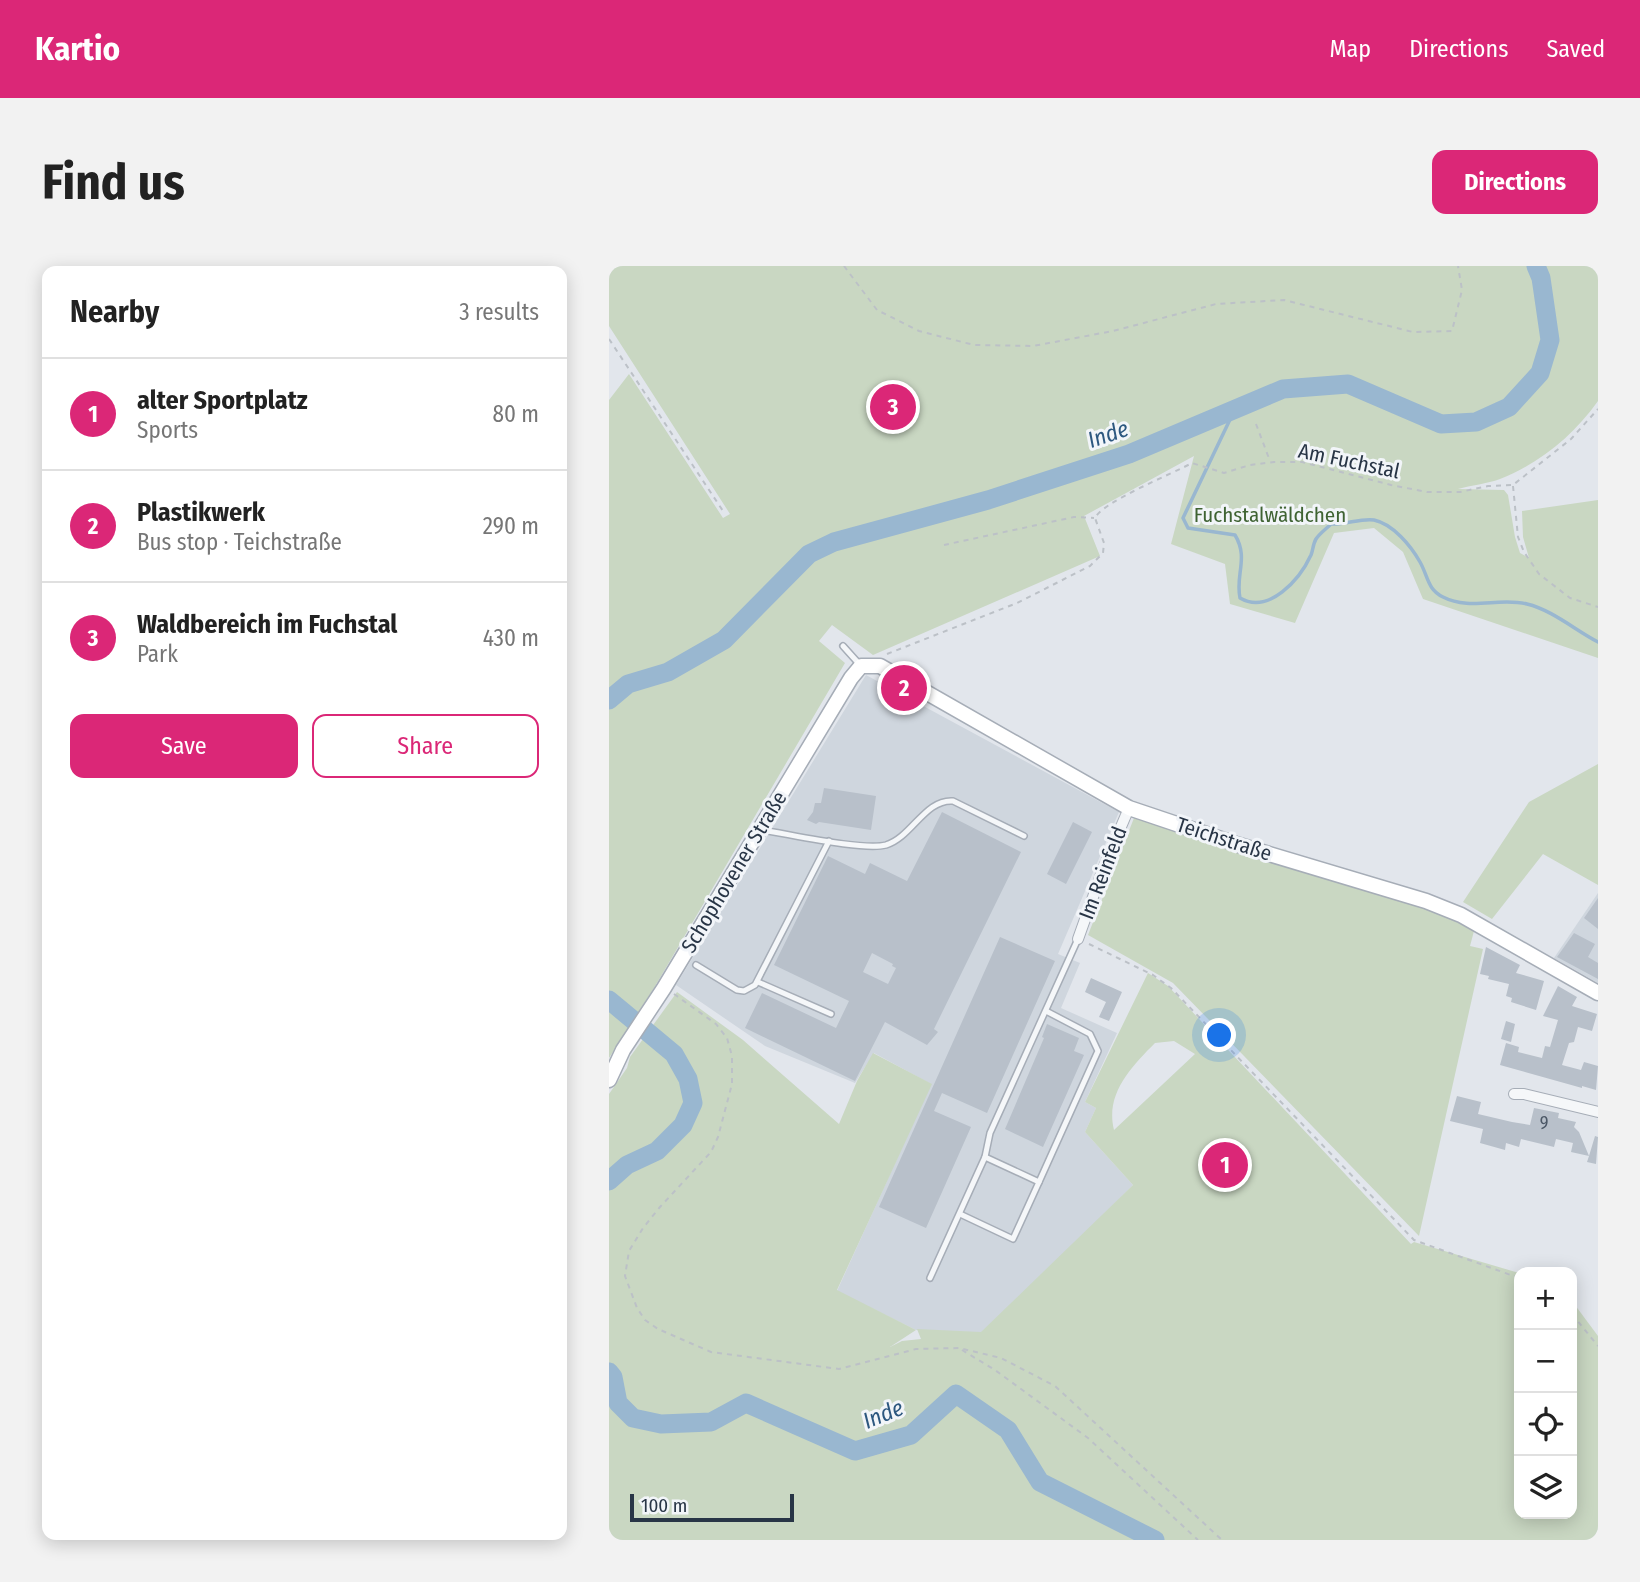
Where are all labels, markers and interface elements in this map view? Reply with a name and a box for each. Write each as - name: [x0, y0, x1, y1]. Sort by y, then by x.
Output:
- text: Kartio: [35, 29, 120, 69]
- text: Map: [1330, 35, 1371, 63]
- text: Directions: [1409, 35, 1508, 63]
- text: Saved: [1546, 35, 1605, 63]
- button: Directions: [1432, 150, 1598, 214]
- text: Find us: [42, 153, 185, 212]
- text: Nearby: [70, 294, 159, 330]
- text: 3 results: [459, 298, 539, 326]
- pin: 3: [870, 381, 916, 433]
- text: alter Sportplatz: [137, 385, 308, 416]
- text: 1: [88, 400, 98, 428]
- text: 80 m: [492, 400, 539, 428]
- water label: Inde: [1084, 414, 1132, 454]
- text: Sports: [137, 416, 198, 444]
- street label: Am Fuchstal: [1296, 438, 1402, 485]
- text: Plastikwerk: [137, 497, 265, 528]
- park label: Fuchstalwäldchen: [1194, 502, 1346, 528]
- text: 2: [88, 512, 98, 540]
- text: 290 m: [483, 512, 539, 540]
- text: Bus stop · Teichstraße: [137, 528, 342, 556]
- text: Waldbereich im Fuchstal: [137, 609, 397, 640]
- text: 3: [88, 624, 98, 652]
- text: 430 m: [483, 624, 539, 652]
- text: Park: [137, 640, 178, 668]
- pin: 2: [881, 662, 927, 714]
- button: Save: [70, 714, 298, 778]
- button: Share: [312, 714, 539, 778]
- street label: Schophovener Straße: [675, 786, 793, 958]
- street label: Teichstraße: [1173, 811, 1275, 867]
- street label: Im Reinfeld: [1073, 823, 1133, 923]
- your location: [1202, 1018, 1236, 1052]
- house number: 9: [1540, 1112, 1548, 1134]
- pin: 1: [1202, 1139, 1248, 1191]
- map controls: [1514, 1267, 1577, 1519]
- button: +: [1514, 1267, 1577, 1330]
- button: −: [1514, 1330, 1577, 1393]
- water label: Inde: [859, 1393, 907, 1435]
- button: locate: [1514, 1393, 1577, 1456]
- button: layers: [1514, 1456, 1577, 1519]
- scale bar: [630, 1491, 795, 1523]
- text: 100 m: [641, 1494, 687, 1517]

